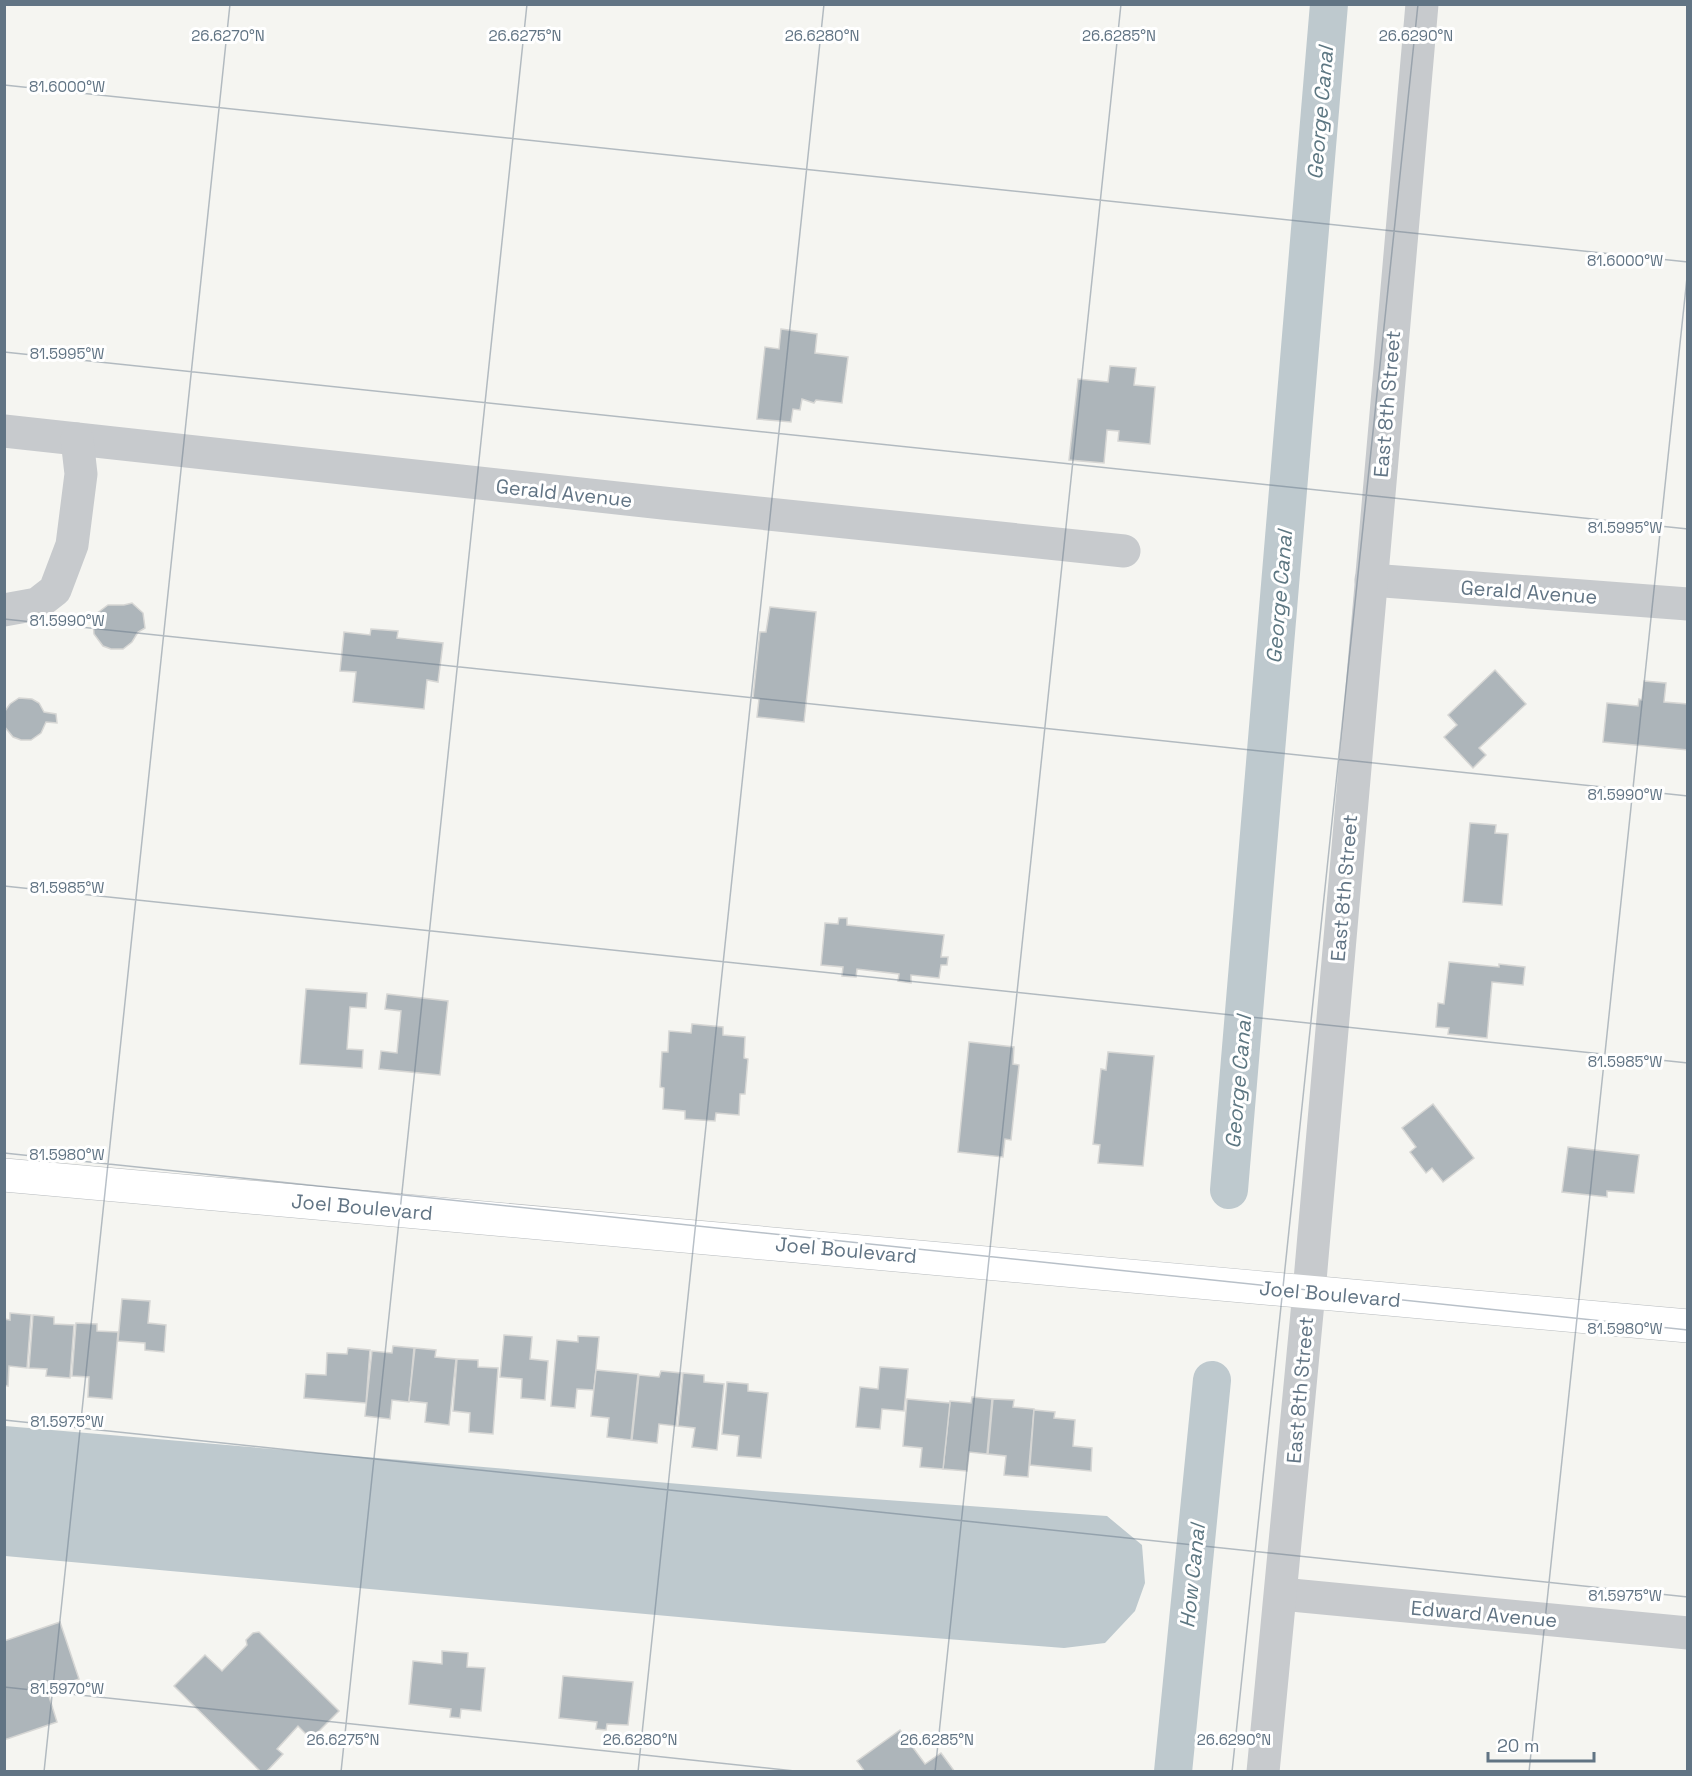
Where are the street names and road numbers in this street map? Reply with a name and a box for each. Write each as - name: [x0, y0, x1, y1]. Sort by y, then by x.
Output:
- street label: East 8th Street: [1368, 329, 1406, 479]
- street label: Gerald Avenue: [495, 473, 633, 513]
- street label: Gerald Avenue: [1460, 574, 1598, 610]
- street label: East 8th Street: [1325, 813, 1363, 963]
- street label: Joel Boulevard: [290, 1188, 434, 1226]
- street label: Joel Boulevard: [774, 1231, 918, 1269]
- street label: Joel Boulevard: [1258, 1275, 1402, 1313]
- street label: East 8th Street: [1281, 1315, 1319, 1465]
- street label: Edward Avenue: [1410, 1595, 1558, 1633]

